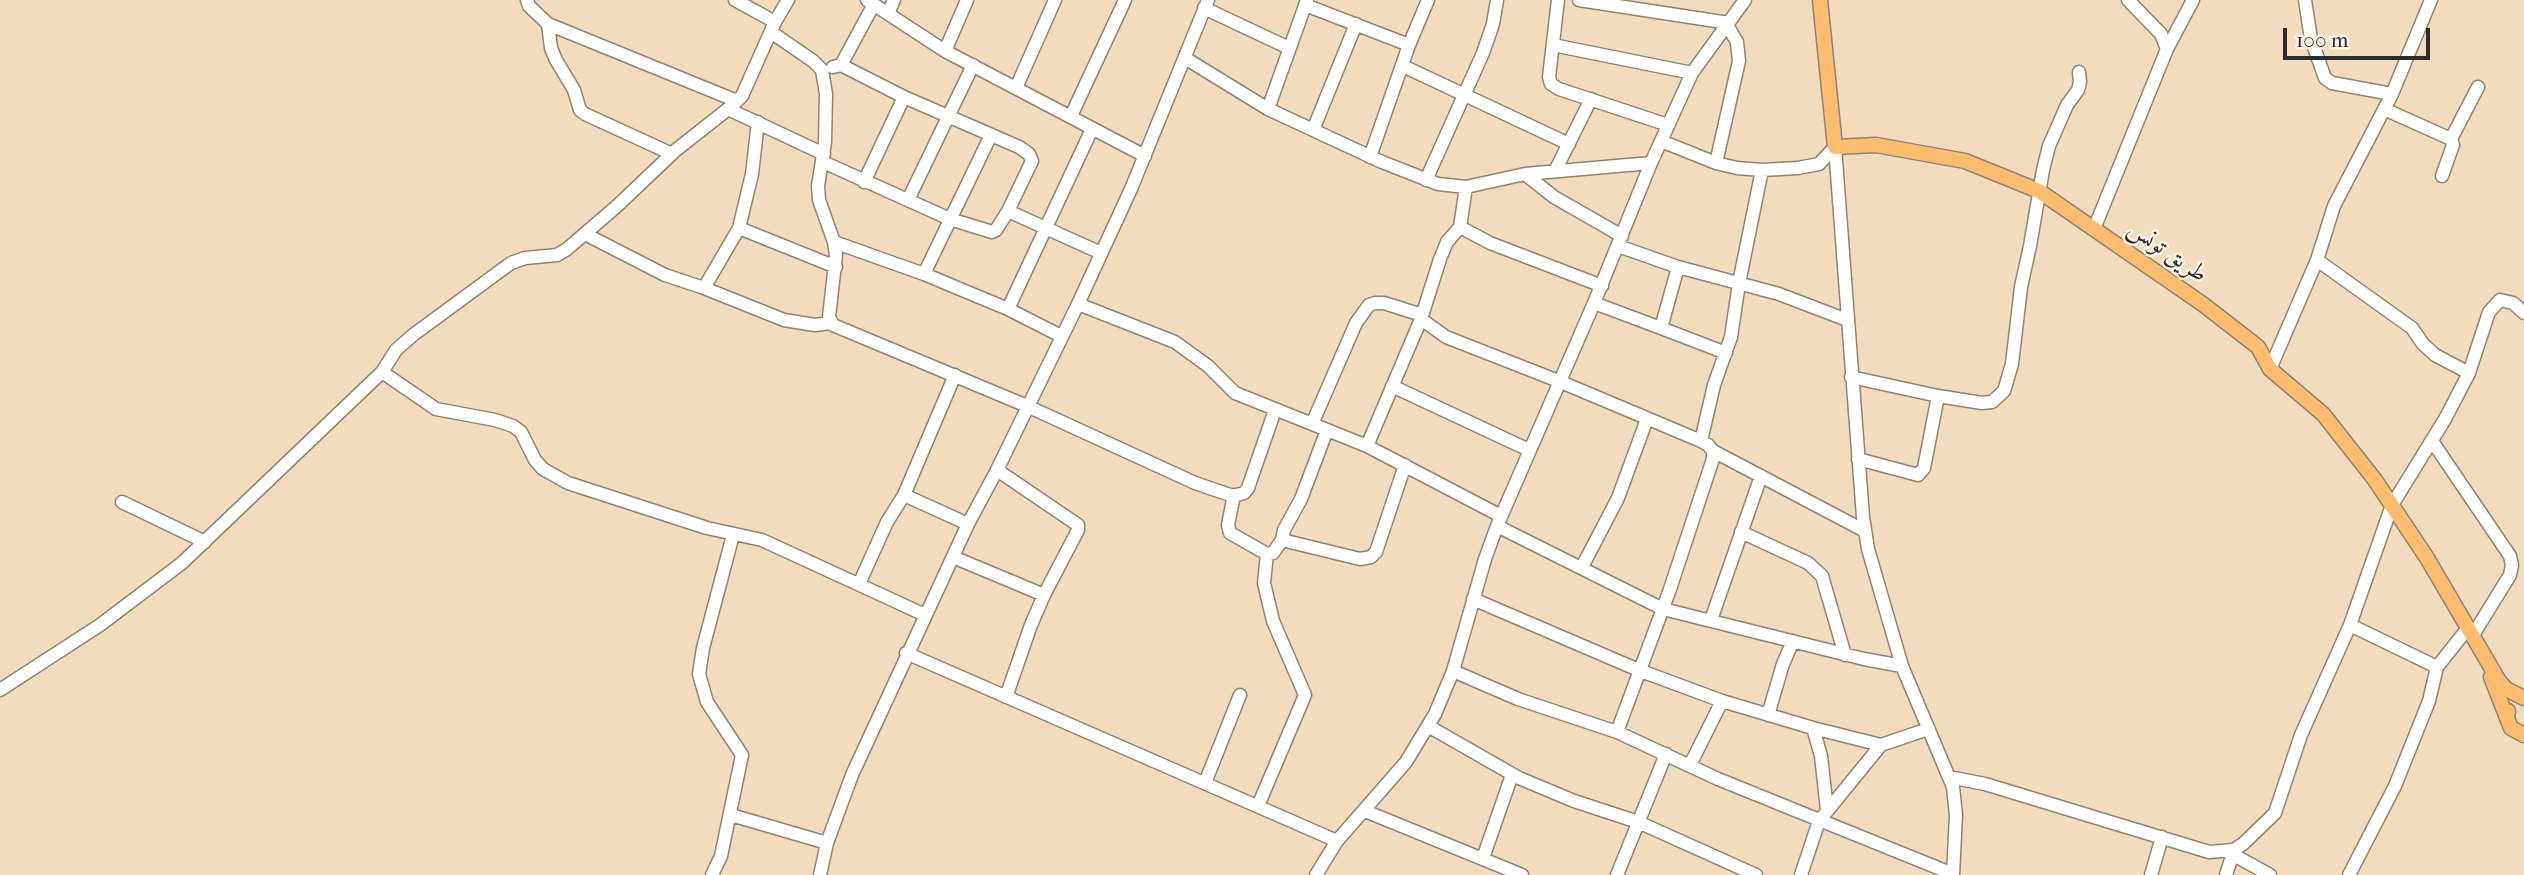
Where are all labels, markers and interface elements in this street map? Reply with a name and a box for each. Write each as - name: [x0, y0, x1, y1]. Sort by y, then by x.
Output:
- scale bar: [2286, 14, 2433, 58]
- text: 100 m: [2296, 28, 2349, 52]
- street label: طريق تونس: [2122, 214, 2212, 290]

